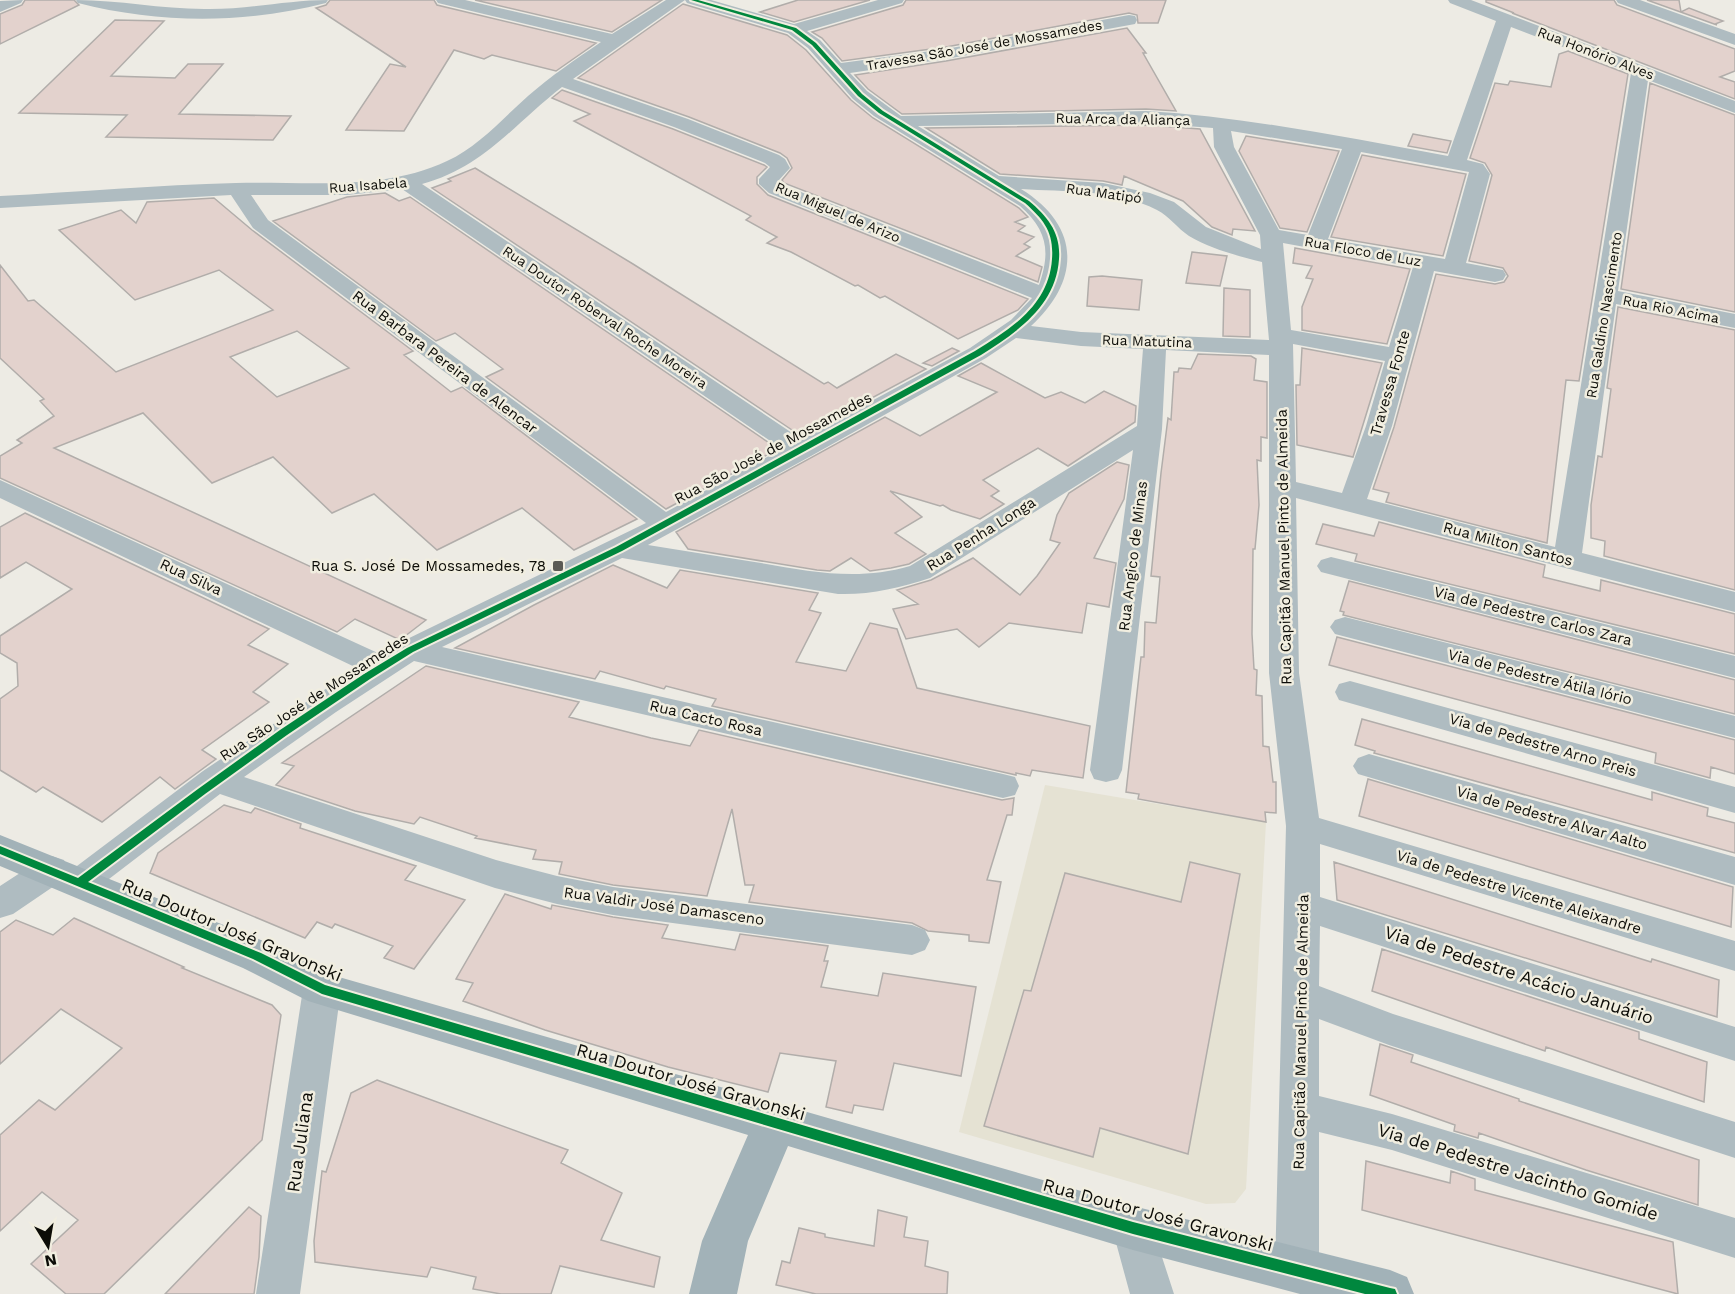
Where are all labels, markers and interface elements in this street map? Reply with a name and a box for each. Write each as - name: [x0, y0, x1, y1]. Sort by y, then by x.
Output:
- street label: Travessa São José de Mossamedes: [865, 16, 1103, 74]
- street label: Rua Honório Alves: [1535, 23, 1657, 83]
- street label: Rua Arca da Aliança: [1055, 110, 1191, 128]
- street label: Rua Isabela: [328, 174, 408, 196]
- street label: Rua Miguel de Arizo: [773, 178, 903, 246]
- street label: Rua Matipó: [1065, 180, 1143, 206]
- street label: Rua Galdino Nascimento: [1583, 231, 1625, 399]
- street label: Rua Floco de Luz: [1303, 233, 1423, 269]
- street label: Rua Doutor Roberval Roche Moreira: [500, 242, 710, 392]
- street label: Rua Barbara Pereira de Alencar: [349, 286, 541, 438]
- street label: Rua Rio Acima: [1622, 292, 1721, 326]
- street label: Travessa Fonte: [1366, 328, 1414, 438]
- street label: Rua Matutina: [1102, 331, 1193, 351]
- street label: Rua São José de Mossamedes: [671, 388, 875, 508]
- street label: Rua Capitão Manuel Pinto de Almeida: [1273, 409, 1295, 685]
- street label: Rua Angico de Minas: [1115, 480, 1151, 632]
- street label: Rua Penha Longa: [923, 493, 1039, 575]
- street label: Rua Milton Santos: [1441, 518, 1575, 570]
- street label: Rua Silva: [157, 555, 225, 599]
- place label: Rua S. José De Mossamedes, 78: [311, 557, 546, 575]
- marker: Rua S. José De Mossamedes, 78: [551, 559, 565, 573]
- street label: Via de Pedestre Carlos Zara: [1432, 583, 1634, 649]
- street label: Rua São José de Mossamedes: [216, 629, 412, 765]
- street label: Via de Pedestre Átila Iório: [1446, 645, 1634, 709]
- street label: Rua Cacto Rosa: [648, 696, 765, 740]
- street label: Via de Pedestre Arno Preis: [1447, 710, 1639, 780]
- street label: Via de Pedestre Alvar Aalto: [1455, 782, 1649, 854]
- street label: Via de Pedestre Vicente Aleixandre: [1394, 846, 1644, 938]
- street label: Rua Doutor José Gravonski: [119, 874, 346, 986]
- street label: Rua Valdir José Damasceno: [563, 883, 765, 929]
- street label: Rua Capitão Manuel Pinto de Almeida: [1290, 894, 1312, 1170]
- street label: Via de Pedestre Acácio Januário: [1382, 921, 1656, 1028]
- street label: Rua Doutor José Gravonski: [574, 1039, 808, 1124]
- street label: Rua Juliana: [282, 1090, 317, 1194]
- street label: Via de Pedestre Jacintho Gomide: [1375, 1119, 1661, 1224]
- street label: Rua Doutor José Gravonski: [1041, 1174, 1275, 1255]
- north arrow: [18, 1216, 78, 1276]
- text: N: [43, 1250, 58, 1271]

